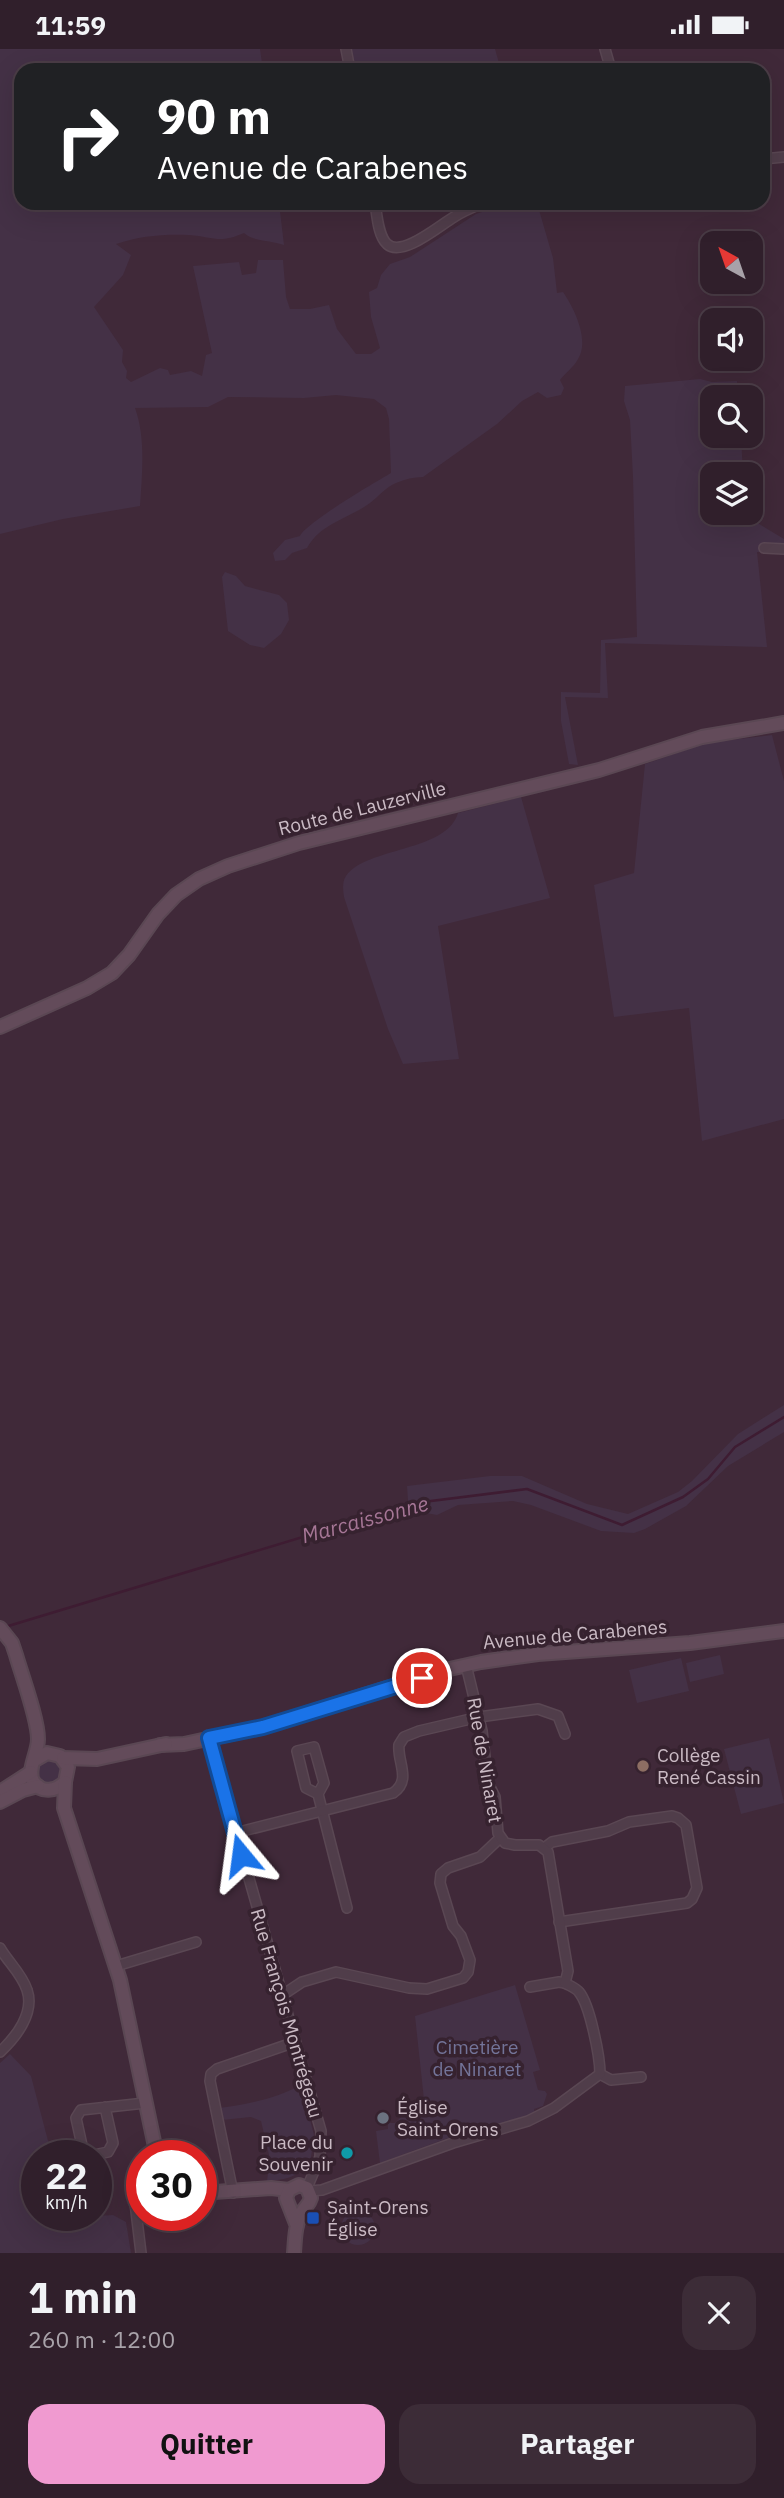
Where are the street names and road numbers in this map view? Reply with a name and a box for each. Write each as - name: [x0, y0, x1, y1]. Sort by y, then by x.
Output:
- street label: Route de Lauzerville: [276, 776, 448, 840]
- street label: Avenue de Carabenes: [482, 1614, 668, 1654]
- street label: Rue de Ninaret: [462, 1695, 508, 1825]
- street label: Rue François Montrégeau: [246, 1906, 328, 2120]

